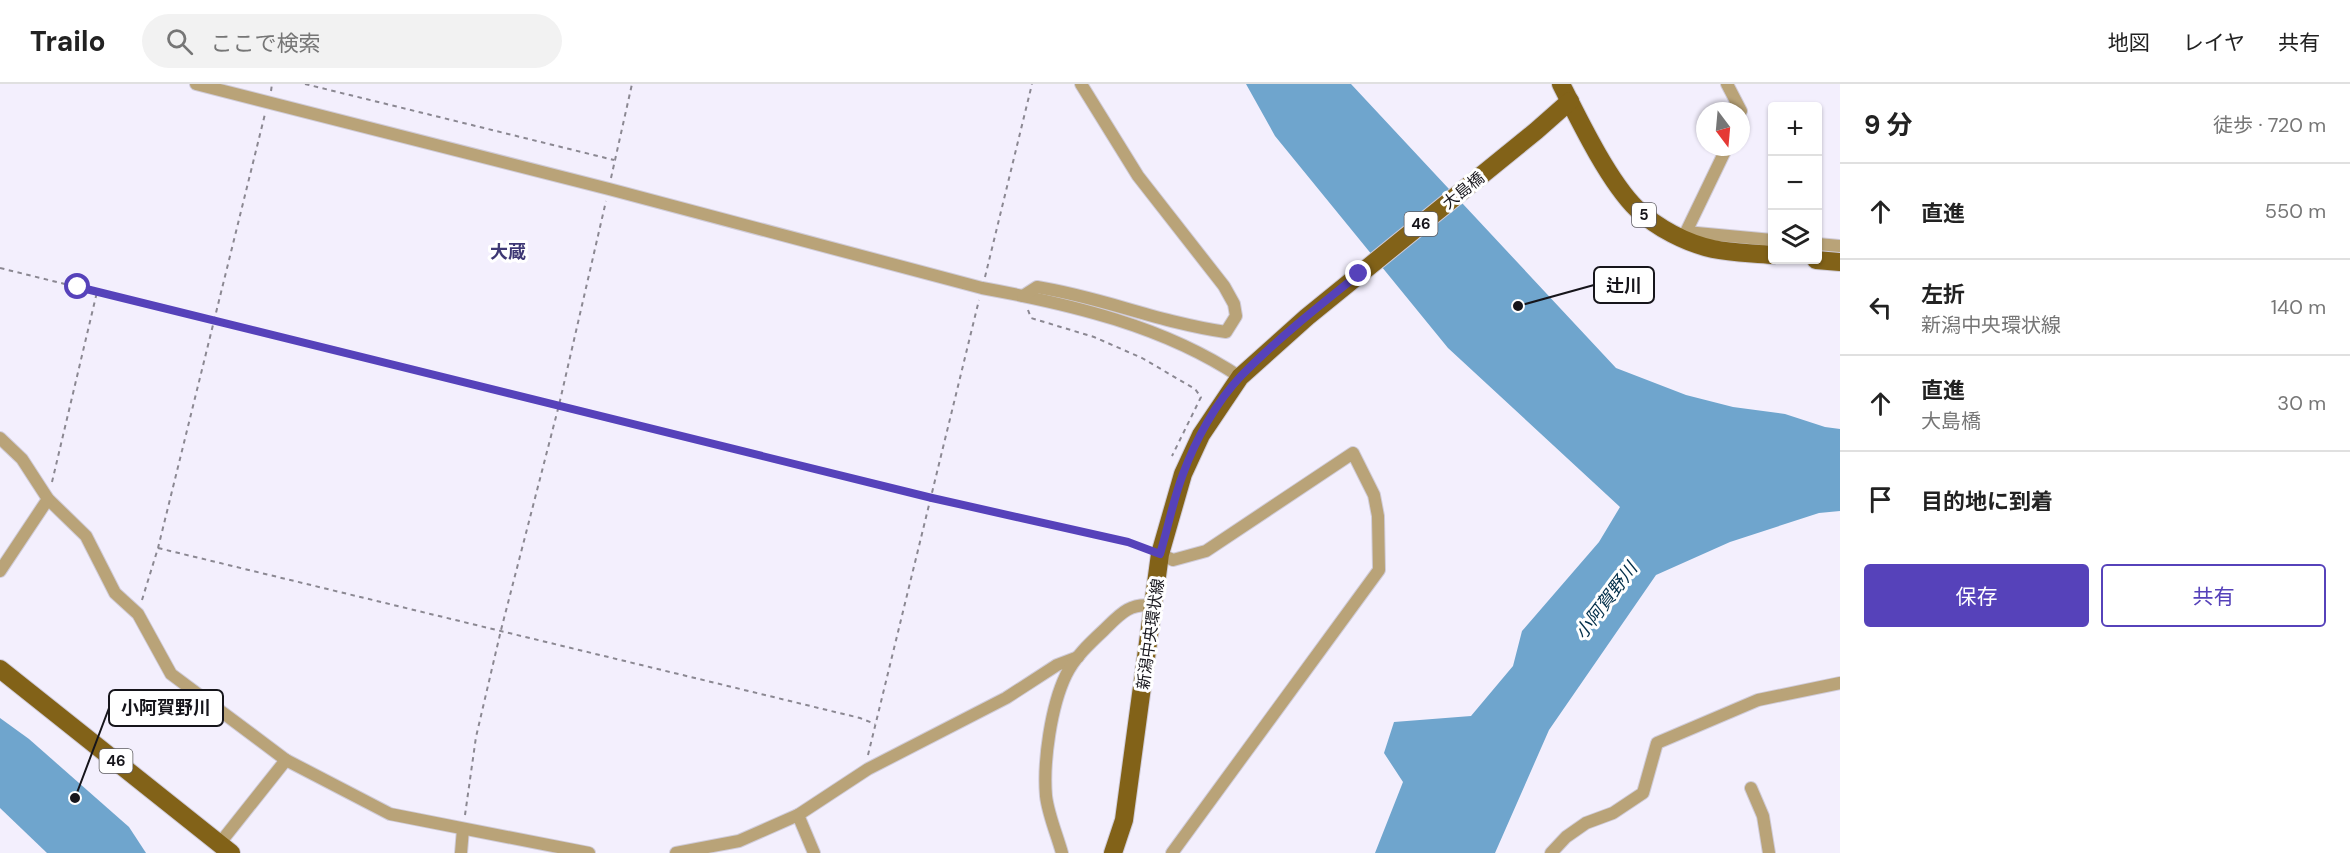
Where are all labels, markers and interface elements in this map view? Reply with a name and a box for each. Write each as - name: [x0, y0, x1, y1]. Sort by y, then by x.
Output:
- search box: [142, 14, 562, 68]
- text: Trailo: [30, 23, 106, 60]
- icon: search: [163, 25, 196, 58]
- text: ここで検索: [211, 29, 321, 58]
- text: 地図: [2108, 29, 2150, 57]
- text: レイヤ: [2183, 29, 2245, 57]
- text: 共有: [2278, 29, 2320, 57]
- north arrow: [1696, 102, 1750, 156]
- map controls: [1768, 102, 1822, 264]
- button: +: [1768, 102, 1822, 156]
- text: 9 分: [1864, 108, 1913, 142]
- text: 徒歩 · 720 m: [2213, 112, 2326, 138]
- button: −: [1768, 156, 1822, 210]
- street label: 大島橋: [1438, 167, 1489, 214]
- icon: ahead: [1864, 195, 1897, 228]
- text: 550 m: [2265, 198, 2326, 224]
- text: 直進: [1921, 199, 1965, 228]
- road number: 5: [1632, 203, 1656, 227]
- button: layers: [1768, 210, 1822, 264]
- road number: 46: [1404, 212, 1438, 236]
- district label: 大蔵: [490, 240, 526, 264]
- route end: [1345, 260, 1371, 286]
- callout: 辻川: [1594, 267, 1654, 303]
- route start: [64, 273, 90, 299]
- text: 辻川: [1606, 274, 1642, 298]
- text: 左折: [1921, 280, 1965, 309]
- icon: left: [1864, 291, 1897, 324]
- text: 140 m: [2271, 294, 2326, 320]
- text: 新潟中央環状線: [1921, 312, 2061, 338]
- text: 直進: [1921, 376, 1965, 405]
- icon: ahead: [1864, 387, 1897, 420]
- text: 30 m: [2277, 390, 2326, 416]
- text: 大島橋: [1921, 408, 1981, 434]
- icon: arrive: [1864, 483, 1897, 516]
- text: 目的地に到着: [1921, 487, 2053, 516]
- water label: 小阿賀野川: [1569, 556, 1644, 644]
- button: 保存: [1864, 564, 2089, 627]
- button: 共有: [2101, 564, 2326, 627]
- street label: 新潟中央環状線: [1132, 577, 1169, 691]
- callout: 小阿賀野川: [109, 690, 223, 726]
- text: 小阿賀野川: [121, 696, 211, 720]
- road number: 46: [100, 749, 132, 773]

